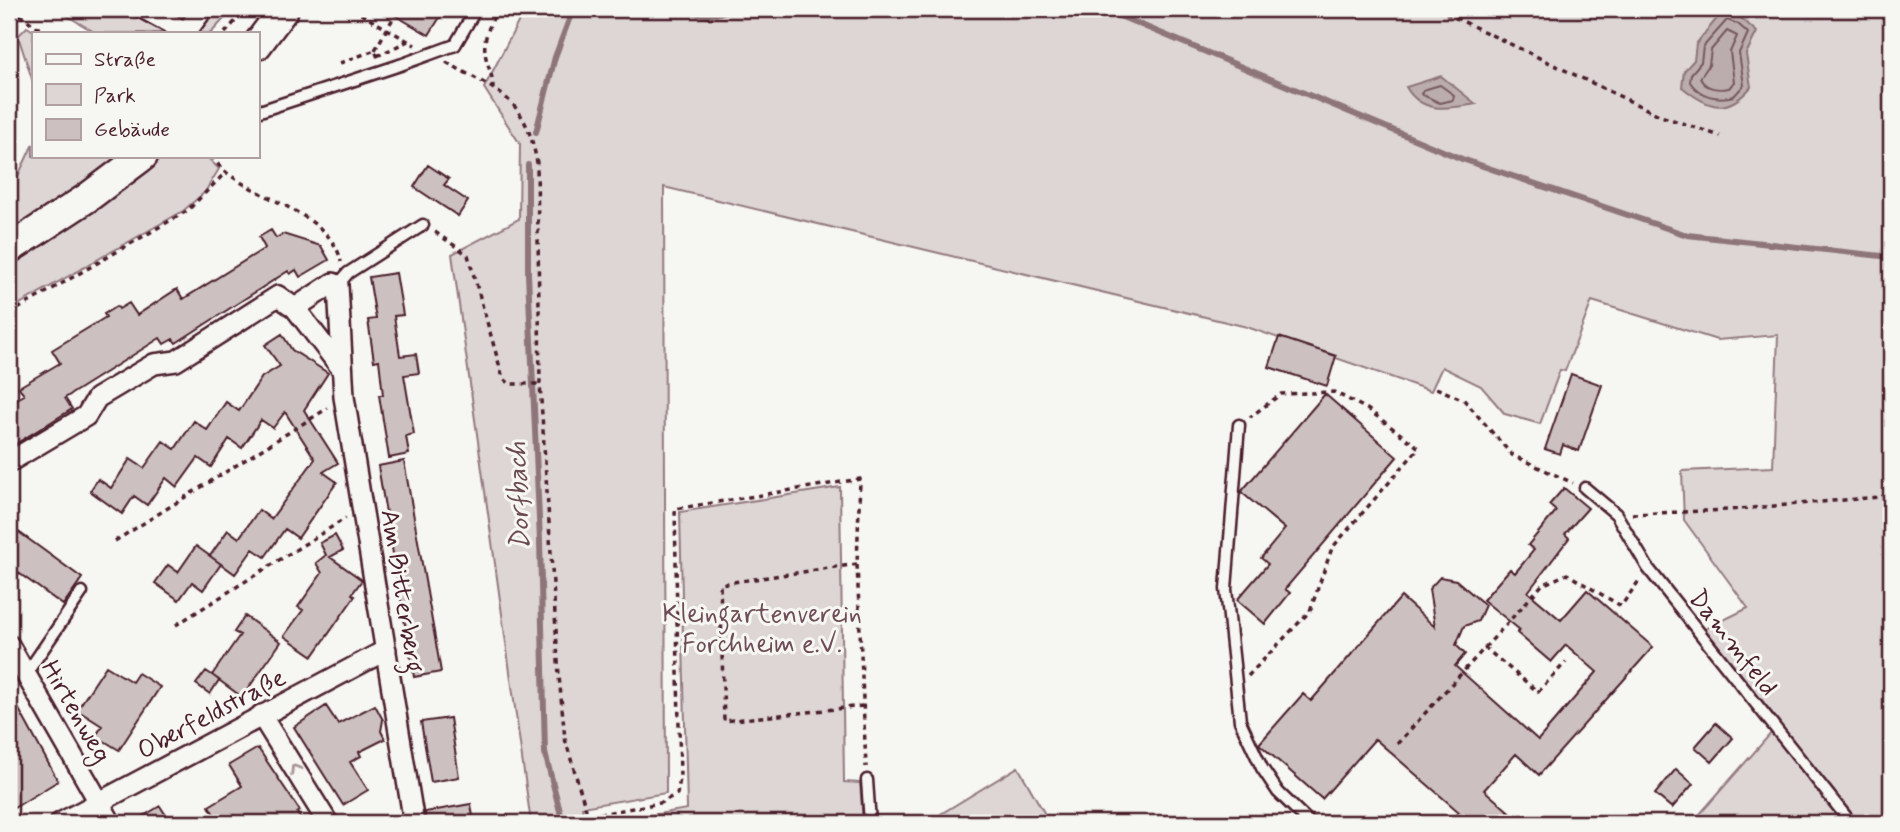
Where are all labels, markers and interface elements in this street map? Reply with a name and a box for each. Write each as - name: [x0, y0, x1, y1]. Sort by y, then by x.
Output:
- legend: [32, 32, 259, 158]
- text: Straße: [94, 46, 156, 74]
- text: Park: [94, 82, 136, 110]
- text: Gebäude: [94, 116, 170, 144]
- water label: Dorfbach: [499, 441, 540, 551]
- street label: Am Bitterberg: [368, 507, 431, 676]
- street label: Dammfeld: [1680, 583, 1785, 704]
- park label: Kleingartenverein Forchheim e.V.: [662, 598, 862, 662]
- street label: Hirtenweg: [30, 654, 118, 771]
- street label: Oberfeldstraße: [132, 661, 292, 768]
- one-way arrow: [290, 763, 303, 776]

